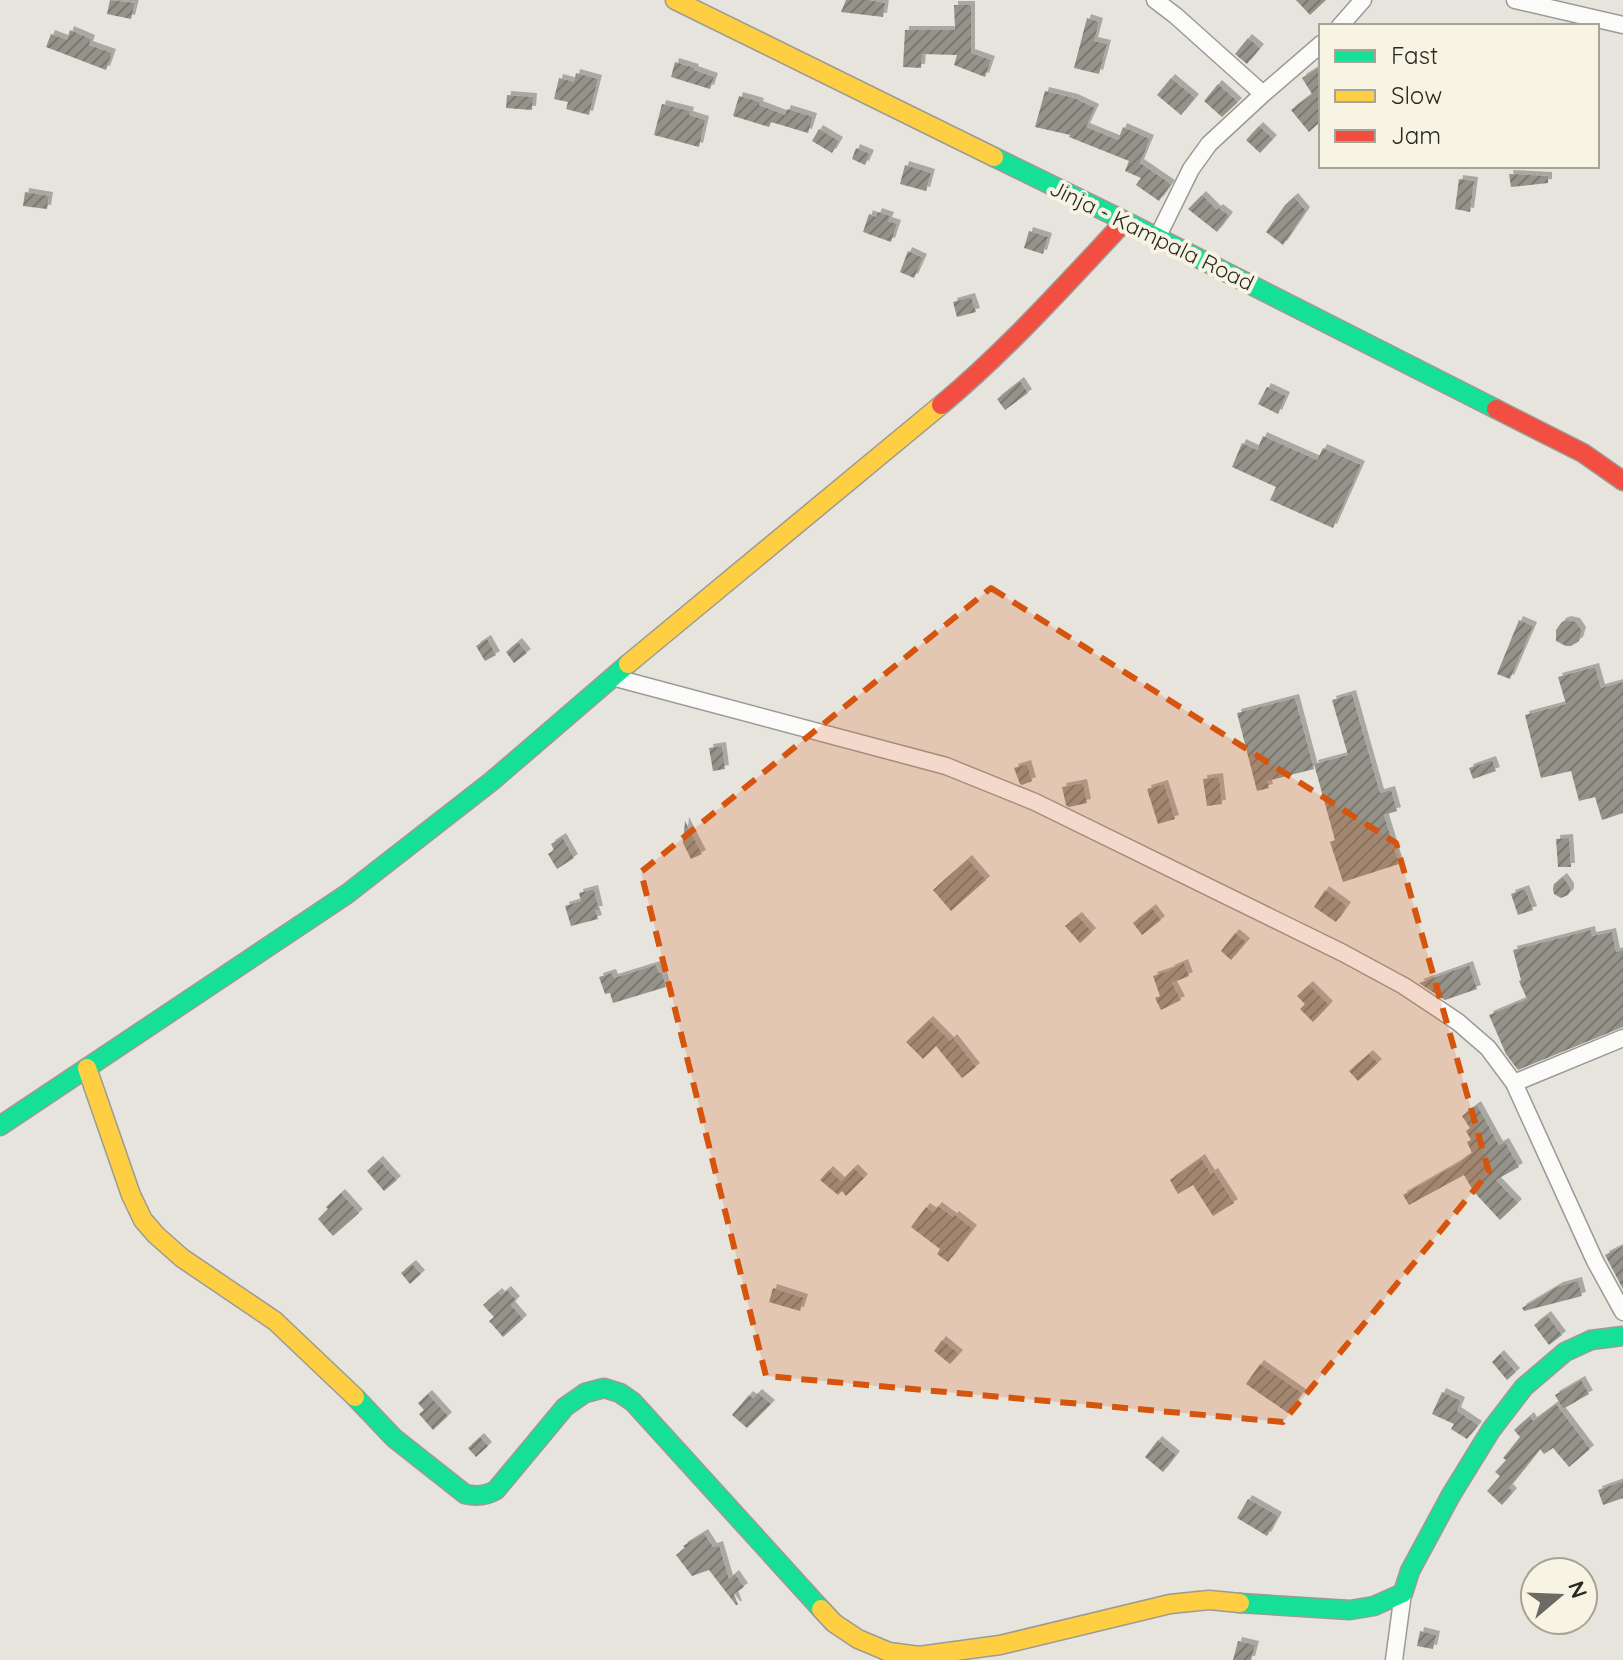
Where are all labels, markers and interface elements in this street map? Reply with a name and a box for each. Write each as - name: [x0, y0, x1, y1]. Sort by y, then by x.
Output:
- legend: [1319, 24, 1599, 168]
- text: Fast: [1391, 40, 1438, 70]
- text: Slow: [1391, 80, 1442, 110]
- text: Jam: [1391, 120, 1441, 150]
- street label: Jinja - Kampala Road: [1045, 173, 1259, 297]
- north arrow: [1519, 1556, 1599, 1636]
- text: N: [1562, 1577, 1594, 1602]

